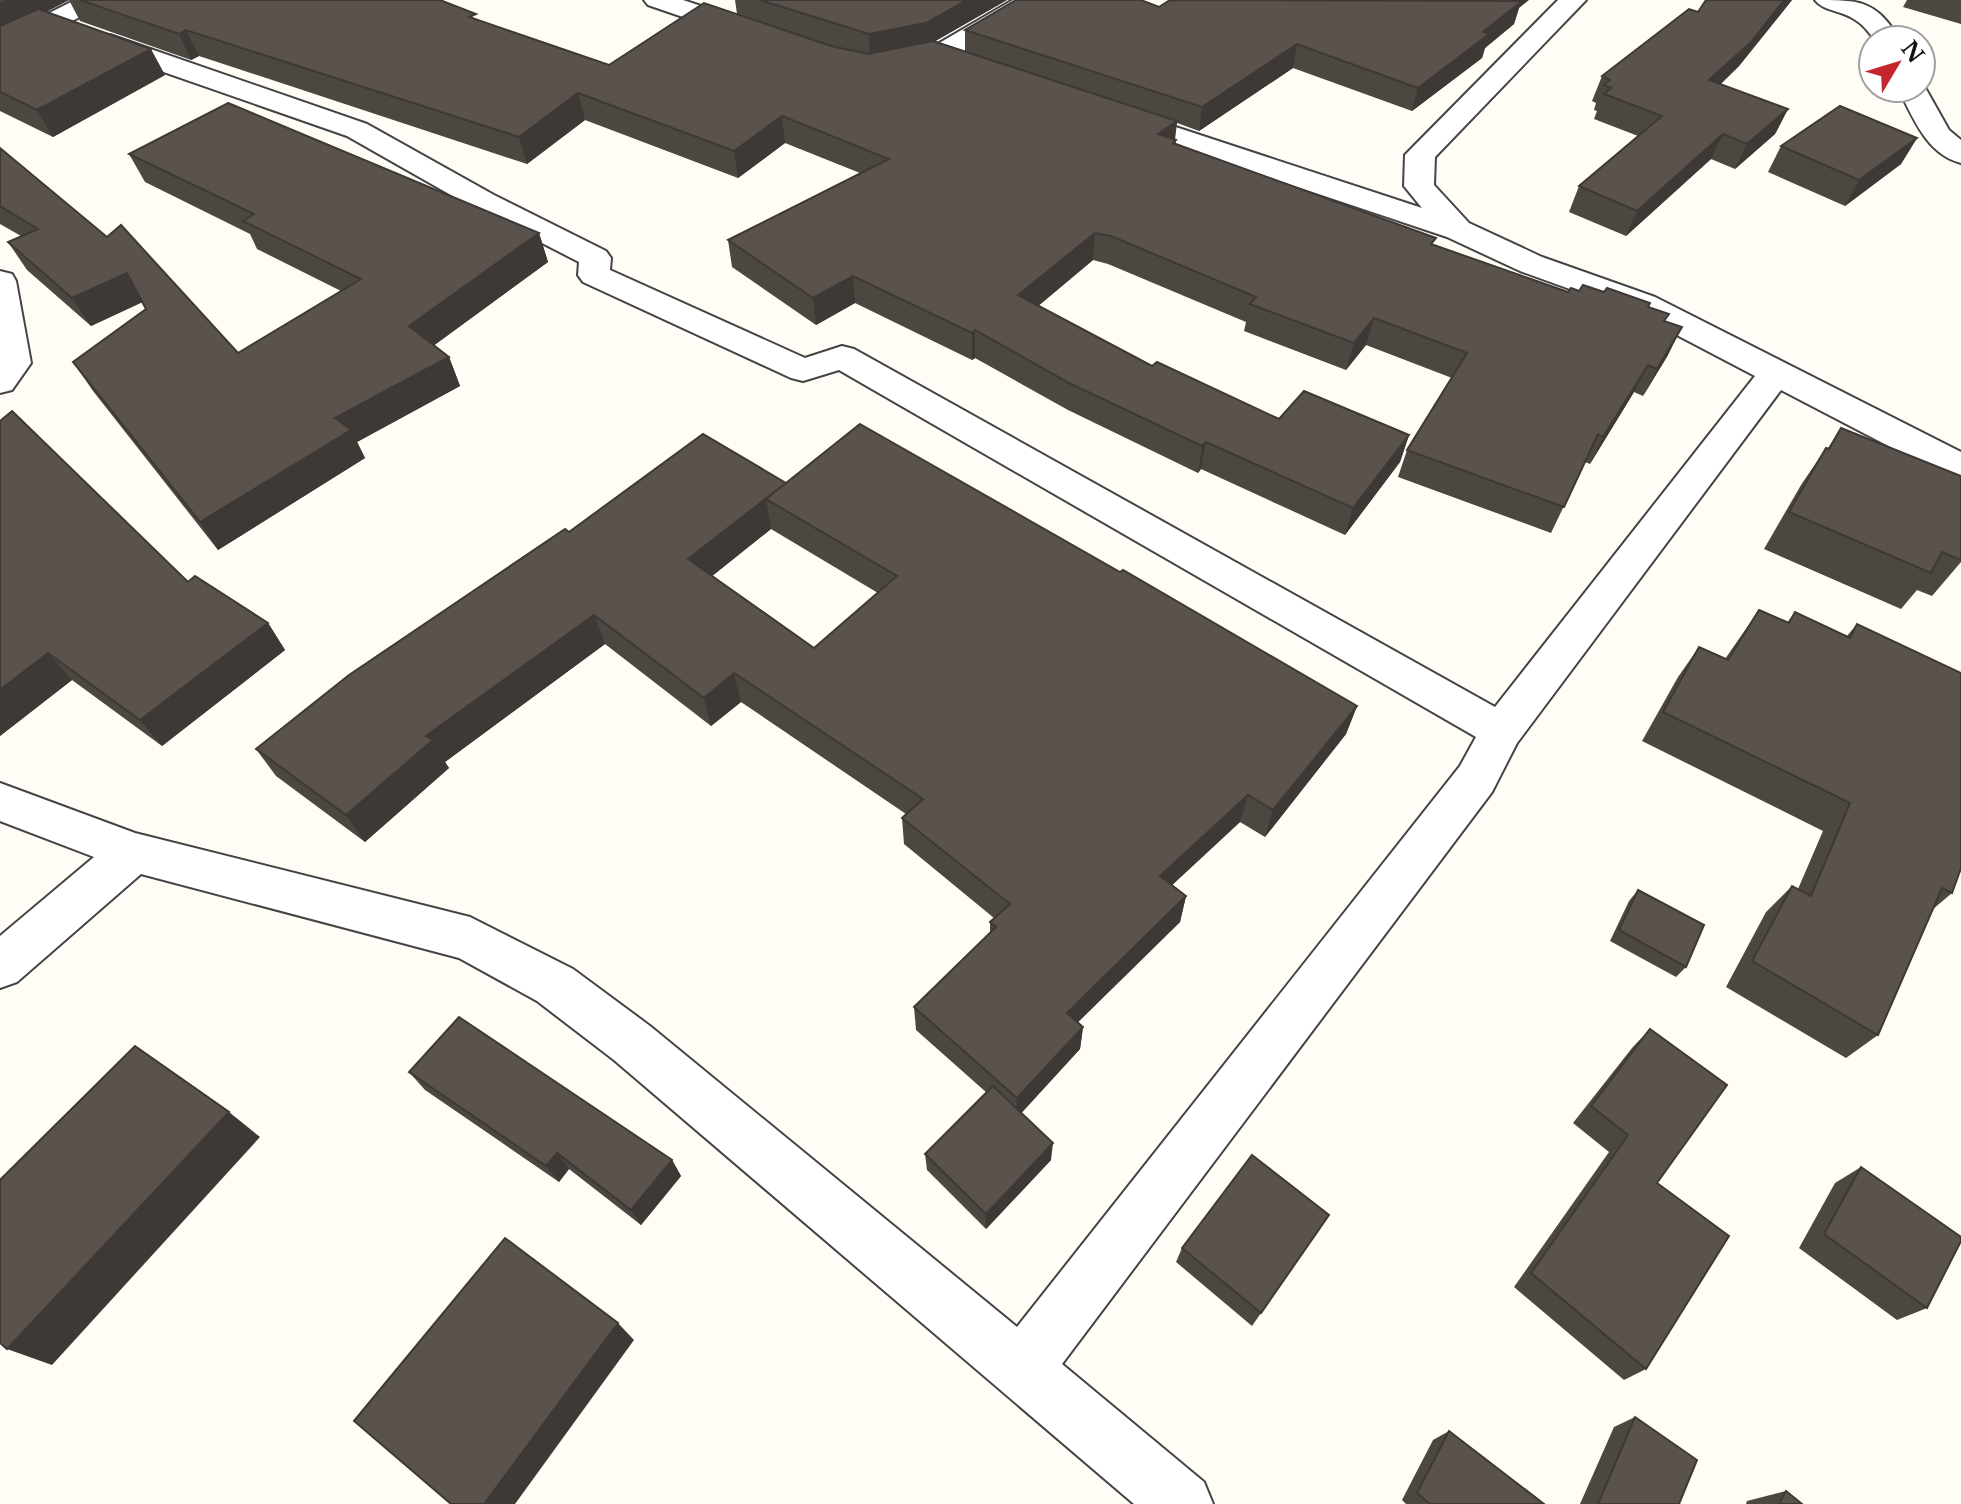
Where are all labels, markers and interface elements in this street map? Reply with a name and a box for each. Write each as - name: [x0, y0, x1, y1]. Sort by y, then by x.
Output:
- north arrow: [1857, 24, 1937, 104]
- text: N: [1895, 36, 1930, 69]

